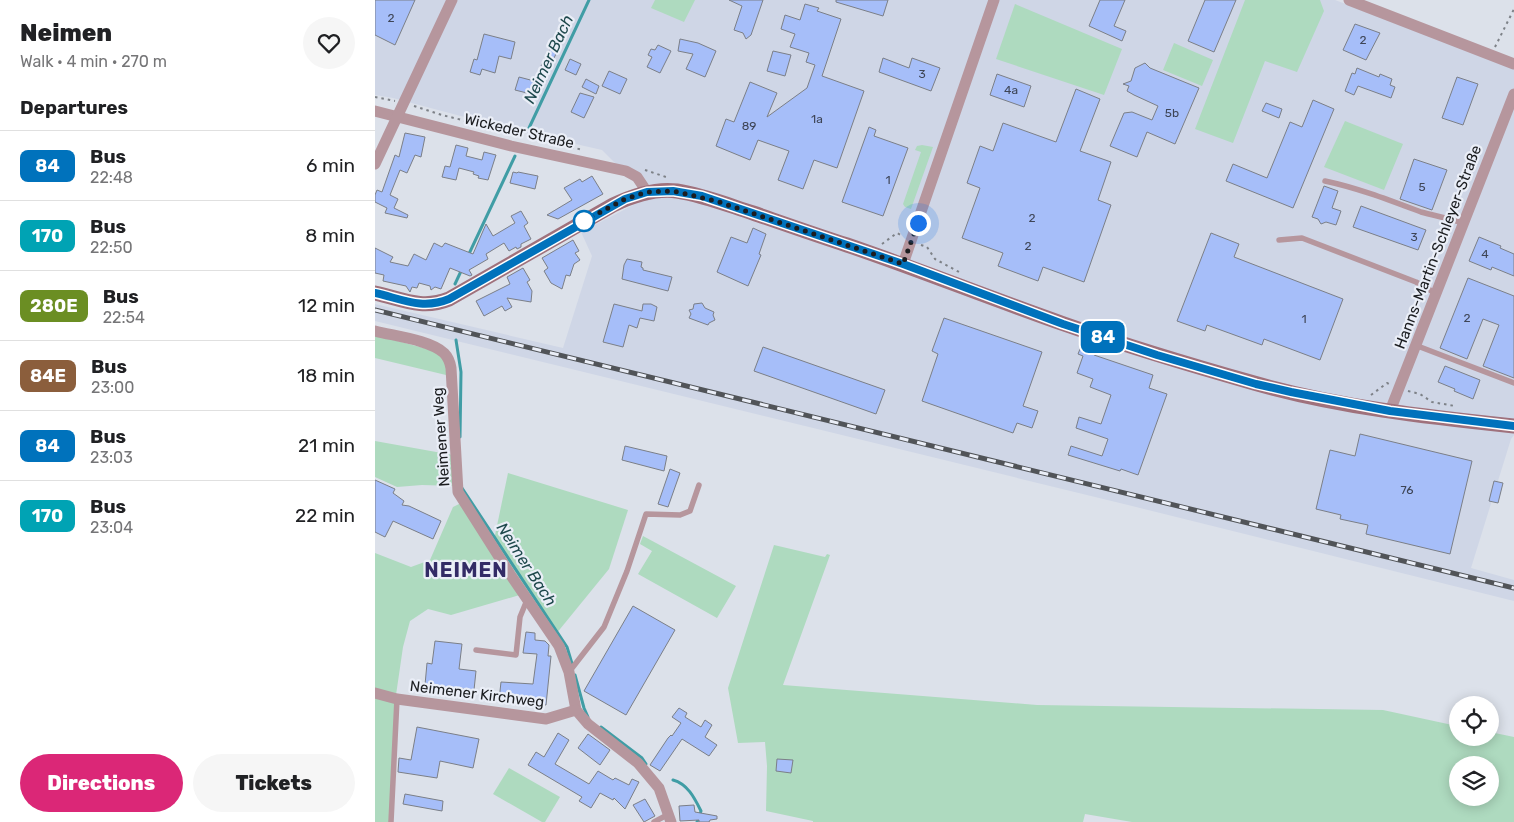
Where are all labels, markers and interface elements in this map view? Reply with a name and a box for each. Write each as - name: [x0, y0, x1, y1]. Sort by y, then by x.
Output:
- house number: 2: [387, 11, 395, 25]
- water label: Neimer Bach: [520, 12, 577, 107]
- button: heart: [303, 17, 355, 69]
- text: Neimen: [20, 19, 112, 47]
- house number: 2: [1359, 33, 1367, 47]
- text: Walk · 4 min · 270 m: [20, 52, 167, 71]
- house number: 3: [918, 67, 926, 81]
- house number: 4a: [1004, 83, 1018, 97]
- text: Departures: [20, 96, 128, 119]
- house number: 5b: [1165, 106, 1179, 120]
- street label: Wickeder Straße: [462, 110, 576, 152]
- house number: 1a: [811, 112, 823, 126]
- house number: 89: [742, 119, 756, 133]
- street label: Hanns-Martin-Schleyer-Straße: [1391, 143, 1485, 351]
- text: Bus: [90, 145, 126, 168]
- text: 6 min: [306, 154, 355, 177]
- text: 84: [35, 155, 60, 177]
- text: 22:48: [90, 168, 133, 187]
- house number: 1: [885, 173, 891, 187]
- house number: 5: [1418, 180, 1426, 194]
- unlabelled marker: [573, 210, 595, 232]
- your location: [906, 211, 931, 236]
- house number: 2: [1028, 211, 1036, 225]
- text: Bus: [90, 215, 126, 238]
- text: 8 min: [305, 224, 355, 247]
- text: 170: [32, 225, 63, 247]
- house number: 3: [1410, 230, 1418, 244]
- text: 22:50: [90, 238, 133, 257]
- house number: 2: [1024, 239, 1032, 253]
- house number: 4: [1481, 247, 1489, 261]
- text: Bus: [103, 285, 139, 308]
- text: 12 min: [298, 294, 355, 317]
- text: 280E: [30, 295, 78, 317]
- text: 22:54: [103, 308, 145, 327]
- house number: 2: [1463, 311, 1471, 325]
- house number: 1: [1301, 312, 1307, 326]
- line badge: 84: [1081, 321, 1125, 353]
- text: 84: [1091, 326, 1115, 348]
- text: Bus: [91, 355, 127, 378]
- text: 18 min: [297, 364, 355, 387]
- text: 84E: [30, 365, 66, 387]
- text: 23:00: [91, 378, 134, 397]
- street label: Neimener Weg: [429, 387, 453, 487]
- text: Bus: [90, 425, 126, 448]
- text: 21 min: [298, 434, 355, 457]
- text: 84: [35, 435, 60, 457]
- text: 23:03: [90, 448, 133, 467]
- house number: 76: [1400, 483, 1414, 497]
- text: Bus: [90, 495, 126, 518]
- text: 22 min: [295, 504, 355, 527]
- text: 170: [32, 505, 63, 527]
- text: 23:04: [90, 518, 133, 537]
- water label: Neimer Bach: [493, 519, 561, 610]
- district label: NEIMEN: [424, 558, 508, 582]
- street label: Neimener Kirchweg: [409, 677, 545, 711]
- map controls: [1449, 696, 1499, 806]
- button: locate: [1449, 696, 1499, 746]
- button: Directions: [20, 754, 183, 812]
- button: Tickets: [193, 754, 355, 812]
- button: layers: [1449, 756, 1499, 806]

